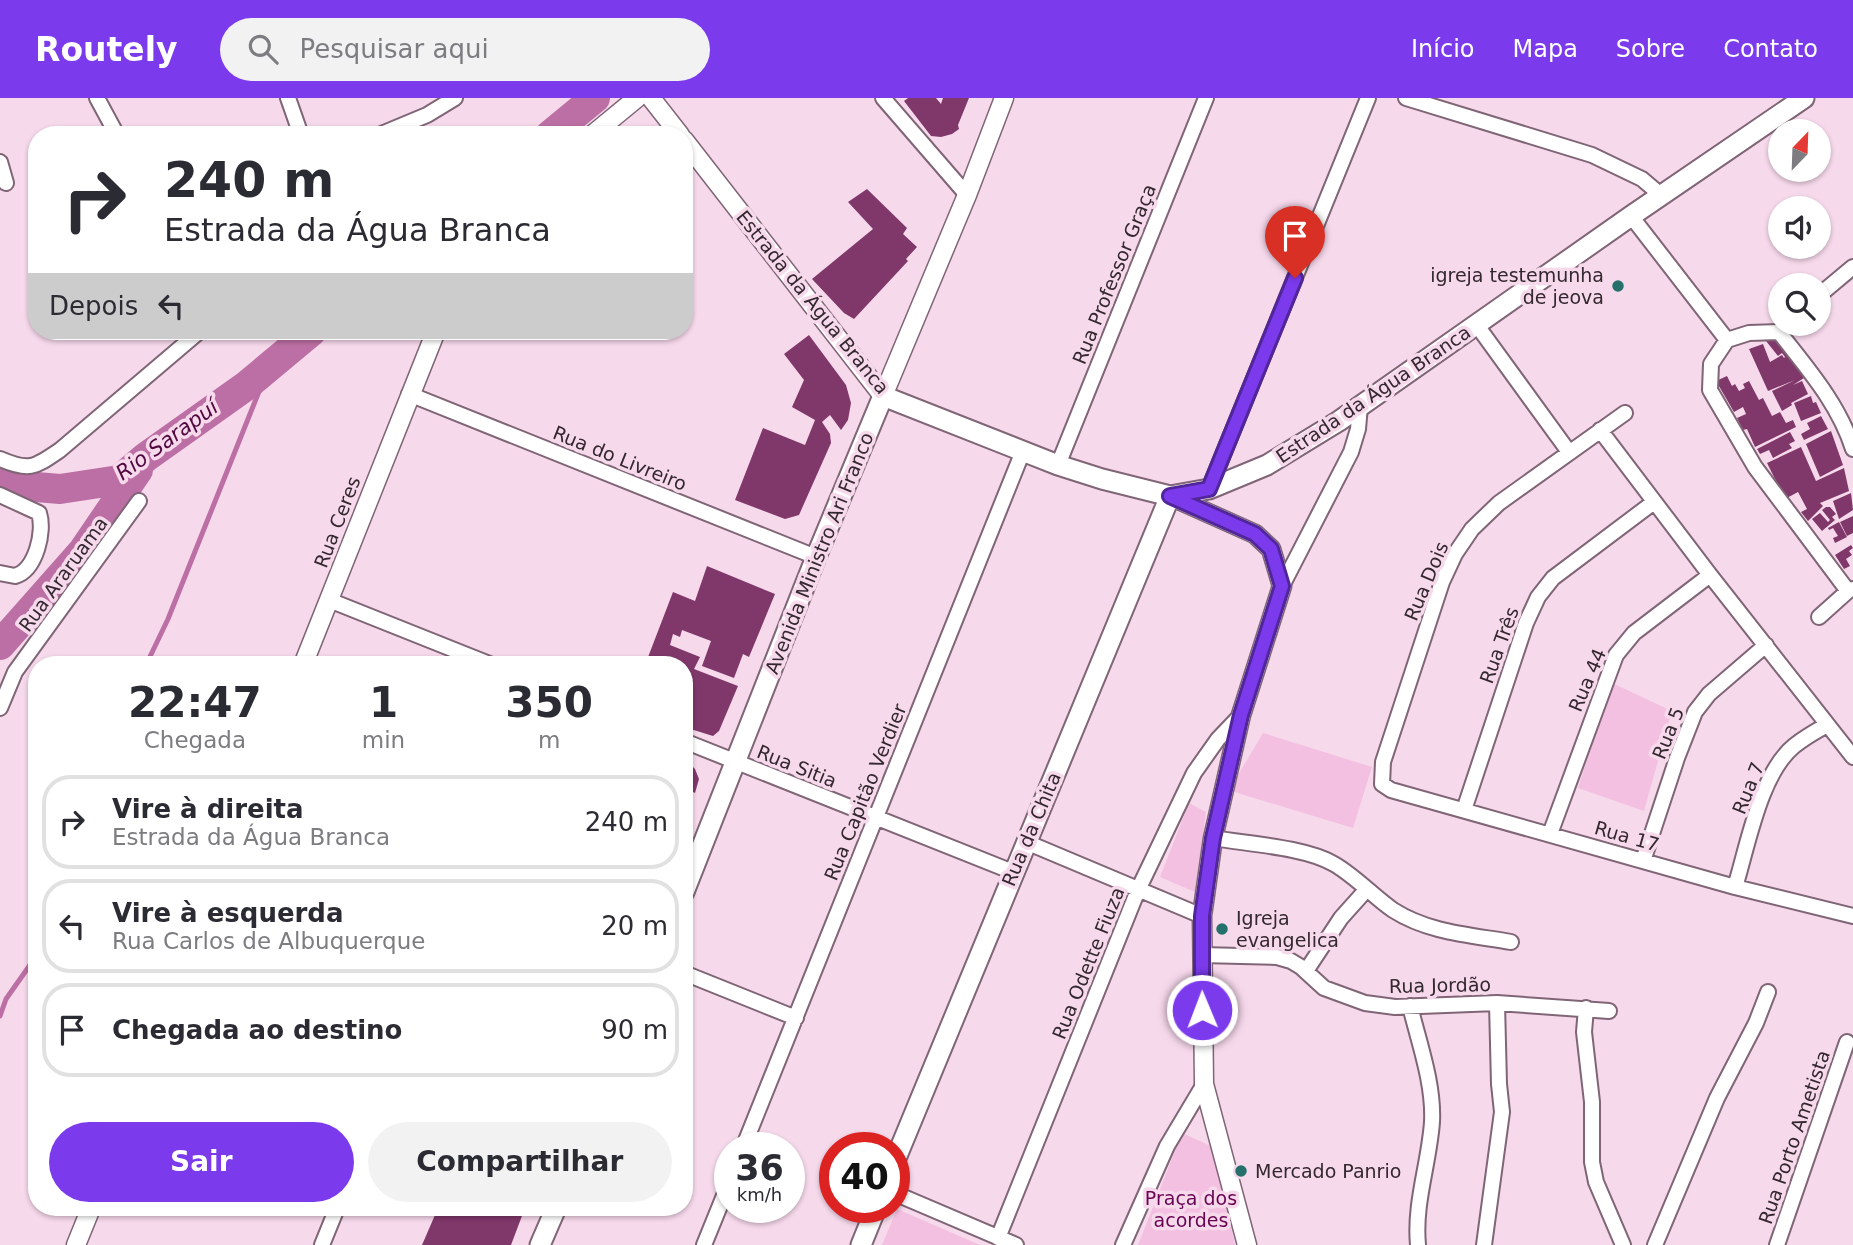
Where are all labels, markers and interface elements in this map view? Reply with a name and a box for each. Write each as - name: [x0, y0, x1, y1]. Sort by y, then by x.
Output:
- search box: [220, 18, 710, 81]
- text: Routely: [35, 30, 178, 69]
- icon: search: [244, 30, 282, 68]
- text: Pesquisar aqui: [300, 34, 489, 64]
- text: Início: [1411, 35, 1475, 63]
- text: Mapa: [1513, 35, 1578, 63]
- text: Sobre: [1616, 35, 1685, 63]
- text: Contato: [1723, 35, 1818, 63]
- north arrow: [1768, 119, 1830, 182]
- map controls: [1768, 119, 1831, 336]
- text: 240 m: [164, 152, 334, 209]
- icon: right: [49, 154, 140, 245]
- street label: Rua Professor Graça: [1068, 181, 1160, 367]
- button: sound: [1768, 196, 1831, 259]
- street label: Estrada da Água Branca: [732, 206, 894, 398]
- pin: [1265, 206, 1325, 278]
- text: Estrada da Água Branca: [164, 211, 551, 249]
- icon: arrive: [1276, 217, 1314, 255]
- place label: igreja testemunha de jeova: [1430, 264, 1604, 308]
- button: search: [1768, 273, 1831, 336]
- marker: igreja testemunha de jeova: [1610, 278, 1626, 294]
- icon: left: [152, 287, 190, 325]
- text: Depois: [49, 291, 138, 321]
- street label: Estrada da Água Branca: [1272, 321, 1474, 467]
- water label: Rio Sarapuí: [111, 393, 225, 485]
- street label: Rua do Livreiro: [550, 421, 690, 495]
- street label: Avenida Ministro Ari Franco: [760, 429, 878, 677]
- street label: Rua Ceres: [310, 473, 364, 571]
- street label: Rua Araruama: [14, 512, 112, 636]
- street label: Rua Dois: [1400, 538, 1452, 624]
- street label: Rua Três: [1475, 604, 1523, 686]
- street label: Rua 44: [1564, 645, 1610, 715]
- text: 22:47: [128, 678, 262, 727]
- text: 1: [369, 678, 398, 727]
- text: 350: [505, 678, 593, 727]
- street label: Rua Capitão Verdier: [819, 700, 911, 884]
- street label: Rua 5: [1648, 704, 1688, 762]
- text: Chegada: [144, 727, 246, 753]
- text: min: [362, 727, 405, 753]
- text: m: [538, 727, 560, 753]
- street label: Rua Sitia: [754, 740, 840, 792]
- street label: Rua 7: [1728, 759, 1768, 817]
- street label: Rua da Chita: [997, 769, 1065, 889]
- text: Vire à direita: [112, 794, 304, 824]
- icon: right: [53, 803, 91, 841]
- text: 240 m: [585, 807, 668, 837]
- street label: Rua 17: [1592, 816, 1662, 856]
- text: Estrada da Água Branca: [112, 824, 390, 850]
- street label: Rua Odette Fiuza: [1047, 884, 1129, 1042]
- text: Vire à esquerda: [112, 898, 344, 928]
- icon: left: [53, 907, 91, 945]
- place label: Igreja evangelica: [1236, 907, 1339, 951]
- text: 20 m: [601, 911, 668, 941]
- marker: Igreja evangelica: [1214, 921, 1230, 937]
- text: Rua Carlos de Albuquerque: [112, 928, 425, 954]
- position arrow: [1165, 973, 1239, 1047]
- street label: Rua Jordão: [1389, 973, 1491, 997]
- icon: arrive: [53, 1011, 91, 1049]
- text: Chegada ao destino: [112, 1015, 402, 1045]
- text: 90 m: [601, 1015, 668, 1045]
- street label: Rua Porto Ametista: [1754, 1047, 1834, 1227]
- button: Sair: [49, 1122, 354, 1202]
- button: Compartilhar: [368, 1122, 672, 1202]
- speed limit sign: 40: [819, 1132, 910, 1223]
- text: 36: [735, 1148, 784, 1188]
- place label: Mercado Panrio: [1255, 1160, 1401, 1182]
- marker: Mercado Panrio: [1233, 1163, 1249, 1179]
- text: km/h: [737, 1184, 782, 1205]
- park label: Praça dos acordes: [1145, 1187, 1237, 1231]

